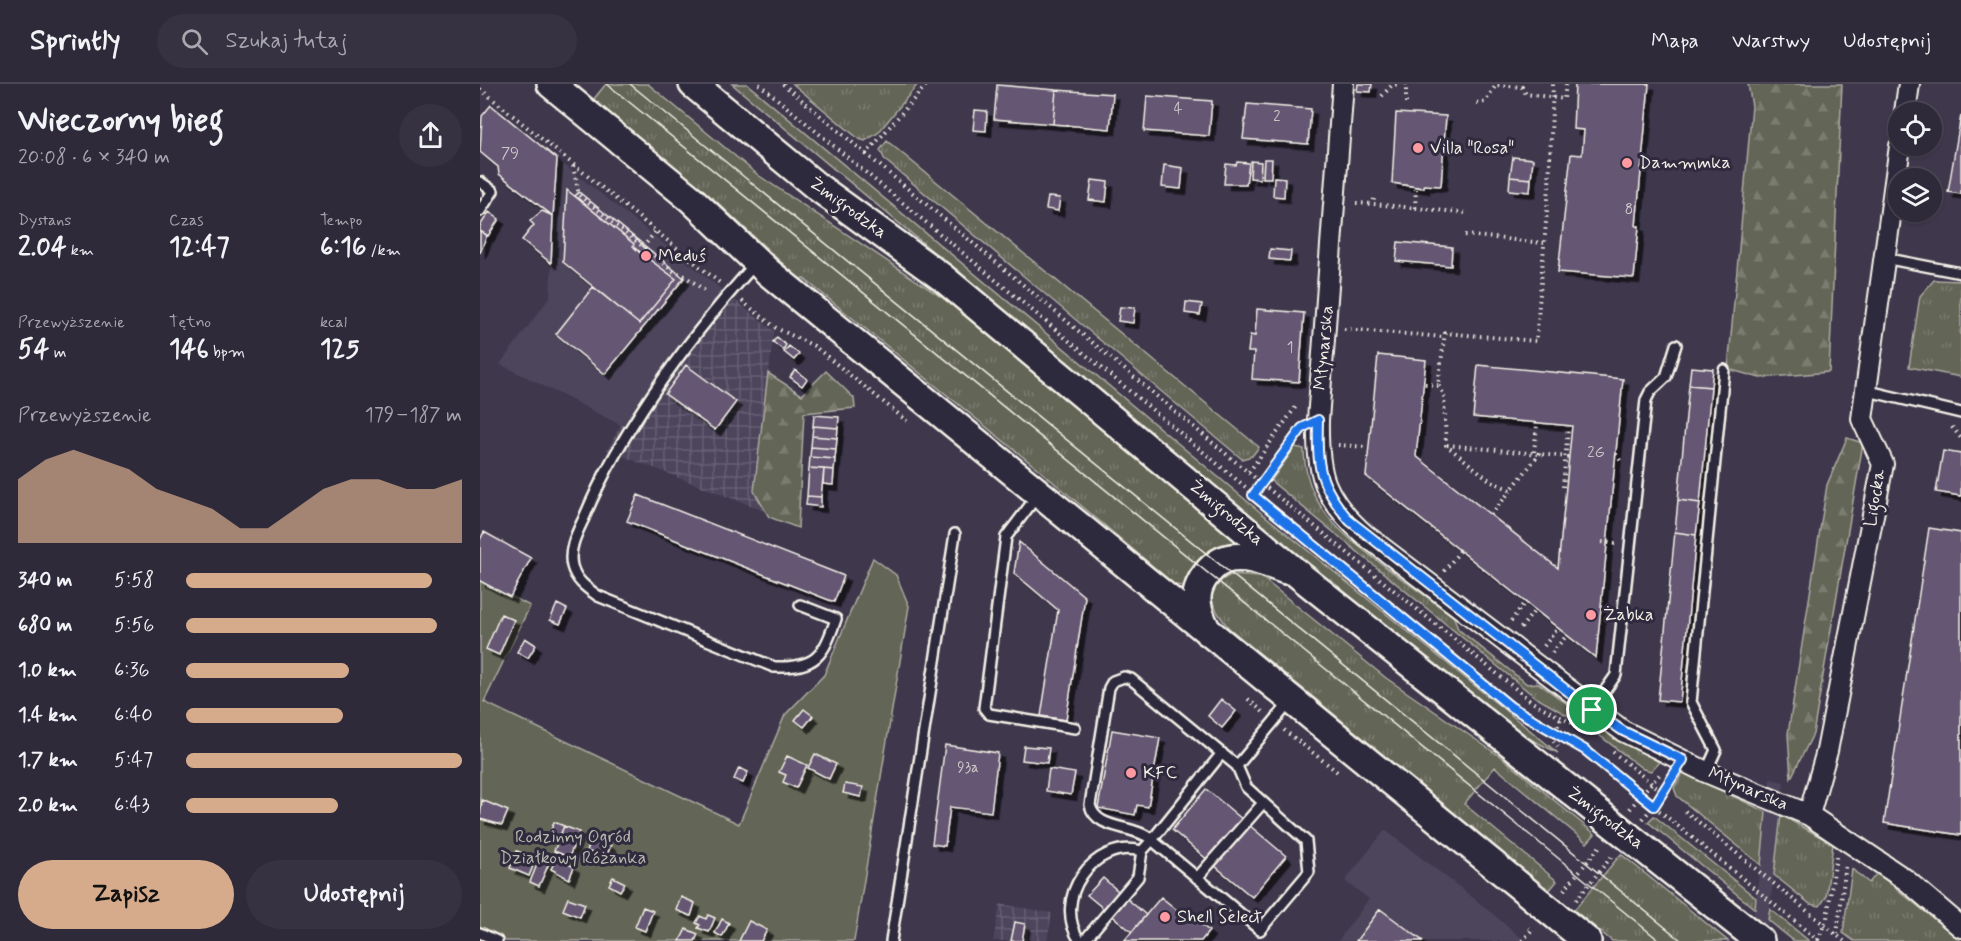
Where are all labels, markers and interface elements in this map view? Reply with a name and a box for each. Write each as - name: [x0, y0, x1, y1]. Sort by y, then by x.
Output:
- search box: [157, 14, 577, 68]
- text: Sprintly: [30, 23, 121, 60]
- icon: search: [178, 25, 211, 58]
- text: Szukaj tutaj: [226, 27, 347, 55]
- text: Mapa: [1651, 27, 1699, 55]
- text: Warstwy: [1732, 27, 1810, 55]
- text: Udostępnij: [1843, 27, 1931, 55]
- text: Wieczorny bieg: [18, 99, 224, 143]
- house number: 4: [1174, 99, 1183, 119]
- map controls: [1888, 102, 1942, 222]
- button: locate: [1888, 102, 1942, 156]
- button: share: [399, 104, 462, 167]
- house number: 2: [1273, 107, 1281, 127]
- place label: Villa "Rosa": [1430, 136, 1514, 160]
- marker: Villa "Rosa": [1411, 141, 1425, 155]
- text: 20:08 · 6 × 340 m: [18, 144, 170, 171]
- house number: 79: [501, 144, 519, 164]
- place label: Dammmka: [1639, 151, 1731, 175]
- marker: Dammmka: [1620, 156, 1634, 170]
- button: layers: [1888, 168, 1942, 222]
- street label: Żmigrodzka: [803, 172, 892, 246]
- house number: 8: [1625, 200, 1633, 220]
- text: Dystans: [18, 210, 71, 231]
- text: Czas: [169, 210, 204, 231]
- text: Tempo: [320, 210, 362, 231]
- text: 2.04: [18, 231, 66, 265]
- text: 12:47: [169, 231, 230, 265]
- text: 6:16: [320, 231, 366, 265]
- text: km: [66, 240, 94, 261]
- text: /km: [366, 240, 401, 261]
- place label: Meduś: [658, 244, 706, 268]
- marker: Meduś: [639, 249, 653, 263]
- street label: Młynarska: [1308, 305, 1340, 391]
- text: Przewyższenie: [18, 312, 125, 333]
- text: Tętno: [169, 312, 211, 333]
- text: kcal: [320, 312, 347, 333]
- text: 54: [18, 333, 49, 367]
- text: 146: [169, 333, 209, 367]
- text: 125: [320, 333, 360, 367]
- house number: 1: [1287, 338, 1293, 358]
- text: m: [49, 342, 66, 363]
- text: bpm: [209, 342, 245, 363]
- text: Przewyższenie: [18, 402, 151, 429]
- text: 179–187 m: [365, 402, 462, 429]
- house number: 2G: [1587, 443, 1605, 463]
- street label: Ligocka: [1859, 467, 1893, 529]
- street label: Żmigrodzka: [1182, 475, 1269, 553]
- text: 340 m: [18, 567, 73, 594]
- text: 5:58: [114, 567, 154, 594]
- place label: Żabka: [1603, 603, 1654, 627]
- marker: Żabka: [1584, 608, 1598, 622]
- text: 680 m: [18, 612, 73, 639]
- text: 5:56: [114, 612, 154, 639]
- text: 1.0 km: [18, 657, 77, 684]
- text: 6:36: [114, 657, 150, 684]
- pin: [1566, 684, 1617, 735]
- icon: arrive: [1575, 693, 1608, 726]
- text: 1.4 km: [18, 702, 77, 729]
- text: 6:40: [114, 702, 153, 729]
- text: 1.7 km: [18, 747, 78, 774]
- text: 5:47: [114, 747, 153, 774]
- house number: 93a: [957, 758, 979, 778]
- place label: KFC: [1143, 761, 1177, 785]
- street label: Młynarska: [1704, 761, 1792, 817]
- marker: KFC: [1124, 766, 1138, 780]
- street label: Żmigrodzka: [1560, 781, 1649, 857]
- text: 2.0 km: [18, 792, 78, 819]
- text: 6:43: [114, 792, 150, 819]
- park label: Rodzinny Ogród Działkowy Różanka: [500, 825, 646, 870]
- button: Zapisz: [18, 860, 234, 929]
- button: Udostępnij: [246, 860, 462, 929]
- place label: Shell Select: [1177, 905, 1262, 929]
- marker: Shell Select: [1158, 910, 1172, 924]

